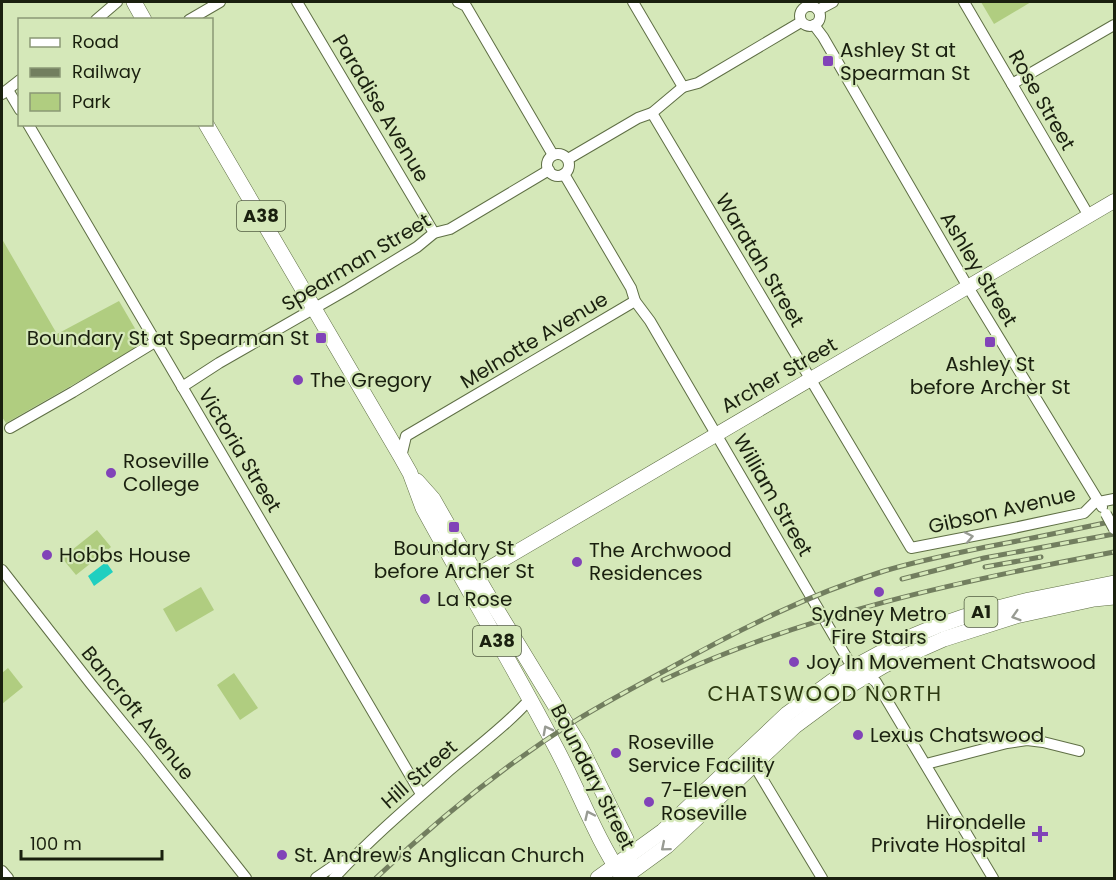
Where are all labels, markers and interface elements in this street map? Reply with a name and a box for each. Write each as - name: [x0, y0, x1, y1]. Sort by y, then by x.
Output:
- legend: [18, 18, 213, 126]
- text: Road: [72, 29, 119, 54]
- street label: Paradise Avenue: [326, 29, 436, 187]
- place label: Ashley St at Spearman St: [840, 36, 970, 87]
- street label: Rose Street: [1002, 45, 1082, 155]
- marker: Ashley St at Spearman St: [821, 54, 835, 68]
- text: Railway: [72, 59, 141, 84]
- text: Park: [72, 89, 111, 114]
- street label: Waratah Street: [709, 188, 811, 332]
- road number: A38: [237, 201, 285, 231]
- street label: Spearman Street: [276, 206, 436, 318]
- street label: Ashley Street: [934, 206, 1024, 332]
- street label: Melnotte Avenue: [455, 285, 613, 395]
- place label: Boundary St at Spearman St: [27, 324, 309, 352]
- street label: Archer Street: [716, 330, 842, 420]
- marker: Boundary St at Spearman St: [314, 331, 328, 345]
- marker: Ashley St before Archer St: [983, 335, 997, 349]
- place label: Ashley St before Archer St: [910, 350, 1070, 401]
- place label: The Gregory: [310, 366, 432, 394]
- marker: The Gregory: [291, 373, 305, 387]
- street label: Victoria Street: [192, 383, 288, 517]
- street label: William Street: [727, 429, 819, 561]
- place label: Roseville College: [123, 447, 209, 498]
- marker: Roseville College: [104, 466, 118, 480]
- street label: Gibson Avenue: [926, 479, 1078, 541]
- marker: Boundary St before Archer St: [447, 520, 461, 534]
- one-way arrow: [964, 531, 974, 544]
- place label: Boundary St before Archer St: [374, 534, 534, 585]
- place label: The Archwood Residences: [589, 536, 732, 587]
- place label: Hobbs House: [59, 541, 191, 569]
- marker: Hobbs House: [40, 548, 54, 562]
- marker: The Archwood Residences: [570, 555, 584, 569]
- place label: La Rose: [437, 585, 512, 613]
- marker: Sydney Metro Fire Stairs: [872, 585, 886, 599]
- marker: La Rose: [418, 592, 432, 606]
- road number: A1: [964, 597, 998, 627]
- place label: Sydney Metro Fire Stairs: [811, 600, 947, 651]
- one-way arrow: [1011, 609, 1022, 621]
- road number: A38: [473, 626, 521, 656]
- street label: Bancroft Avenue: [75, 640, 201, 786]
- place label: Joy In Movement Chatswood: [806, 648, 1096, 676]
- marker: Joy In Movement Chatswood: [787, 655, 801, 669]
- district label: CHATSWOOD NORTH: [708, 679, 942, 708]
- street label: Boundary Street: [544, 699, 642, 855]
- place label: Lexus Chatswood: [870, 721, 1044, 749]
- one-way arrow: [543, 726, 554, 737]
- place label: Roseville Service Facility: [628, 728, 775, 779]
- marker: Lexus Chatswood: [851, 728, 865, 742]
- street label: Hill Street: [375, 733, 463, 815]
- marker: Roseville Service Facility: [609, 746, 623, 760]
- place label: 7-Eleven Roseville: [661, 776, 747, 827]
- marker: 7-Eleven Roseville: [642, 795, 656, 809]
- place label: Hirondelle Private Hospital: [871, 808, 1026, 859]
- one-way arrow: [584, 810, 596, 821]
- scale bar: [21, 823, 162, 861]
- marker: Hirondelle Private Hospital: [1031, 825, 1049, 843]
- text: 100 m: [30, 831, 82, 856]
- one-way arrow: [661, 840, 672, 851]
- place label: St. Andrew's Anglican Church: [294, 841, 584, 869]
- marker: St. Andrew's Anglican Church: [275, 848, 289, 862]

